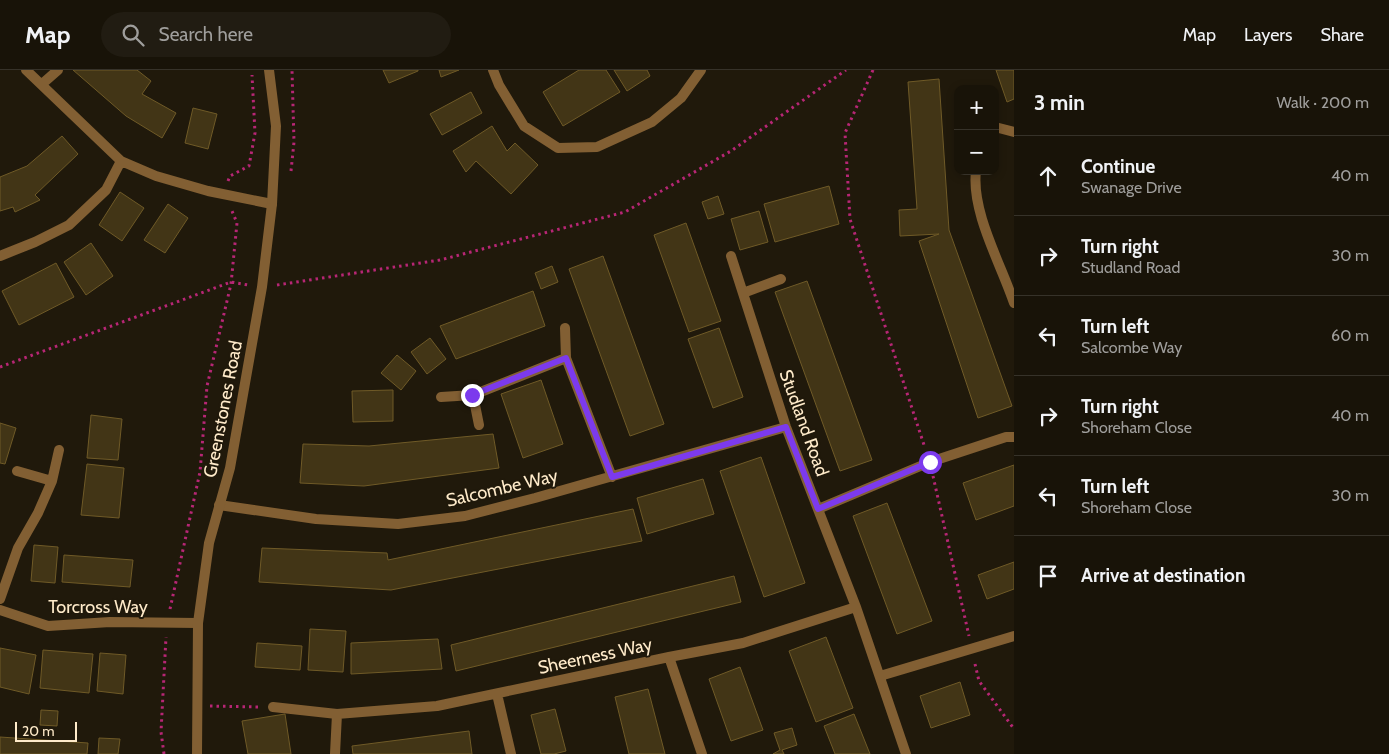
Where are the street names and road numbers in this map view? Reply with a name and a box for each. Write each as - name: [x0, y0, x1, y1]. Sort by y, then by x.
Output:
- street label: Greenstones Road: [199, 339, 247, 479]
- street label: Studland Road: [775, 367, 833, 479]
- street label: Salcombe Way: [444, 464, 560, 512]
- street label: Torcross Way: [48, 596, 148, 618]
- street label: Sheerness Way: [536, 633, 654, 679]

